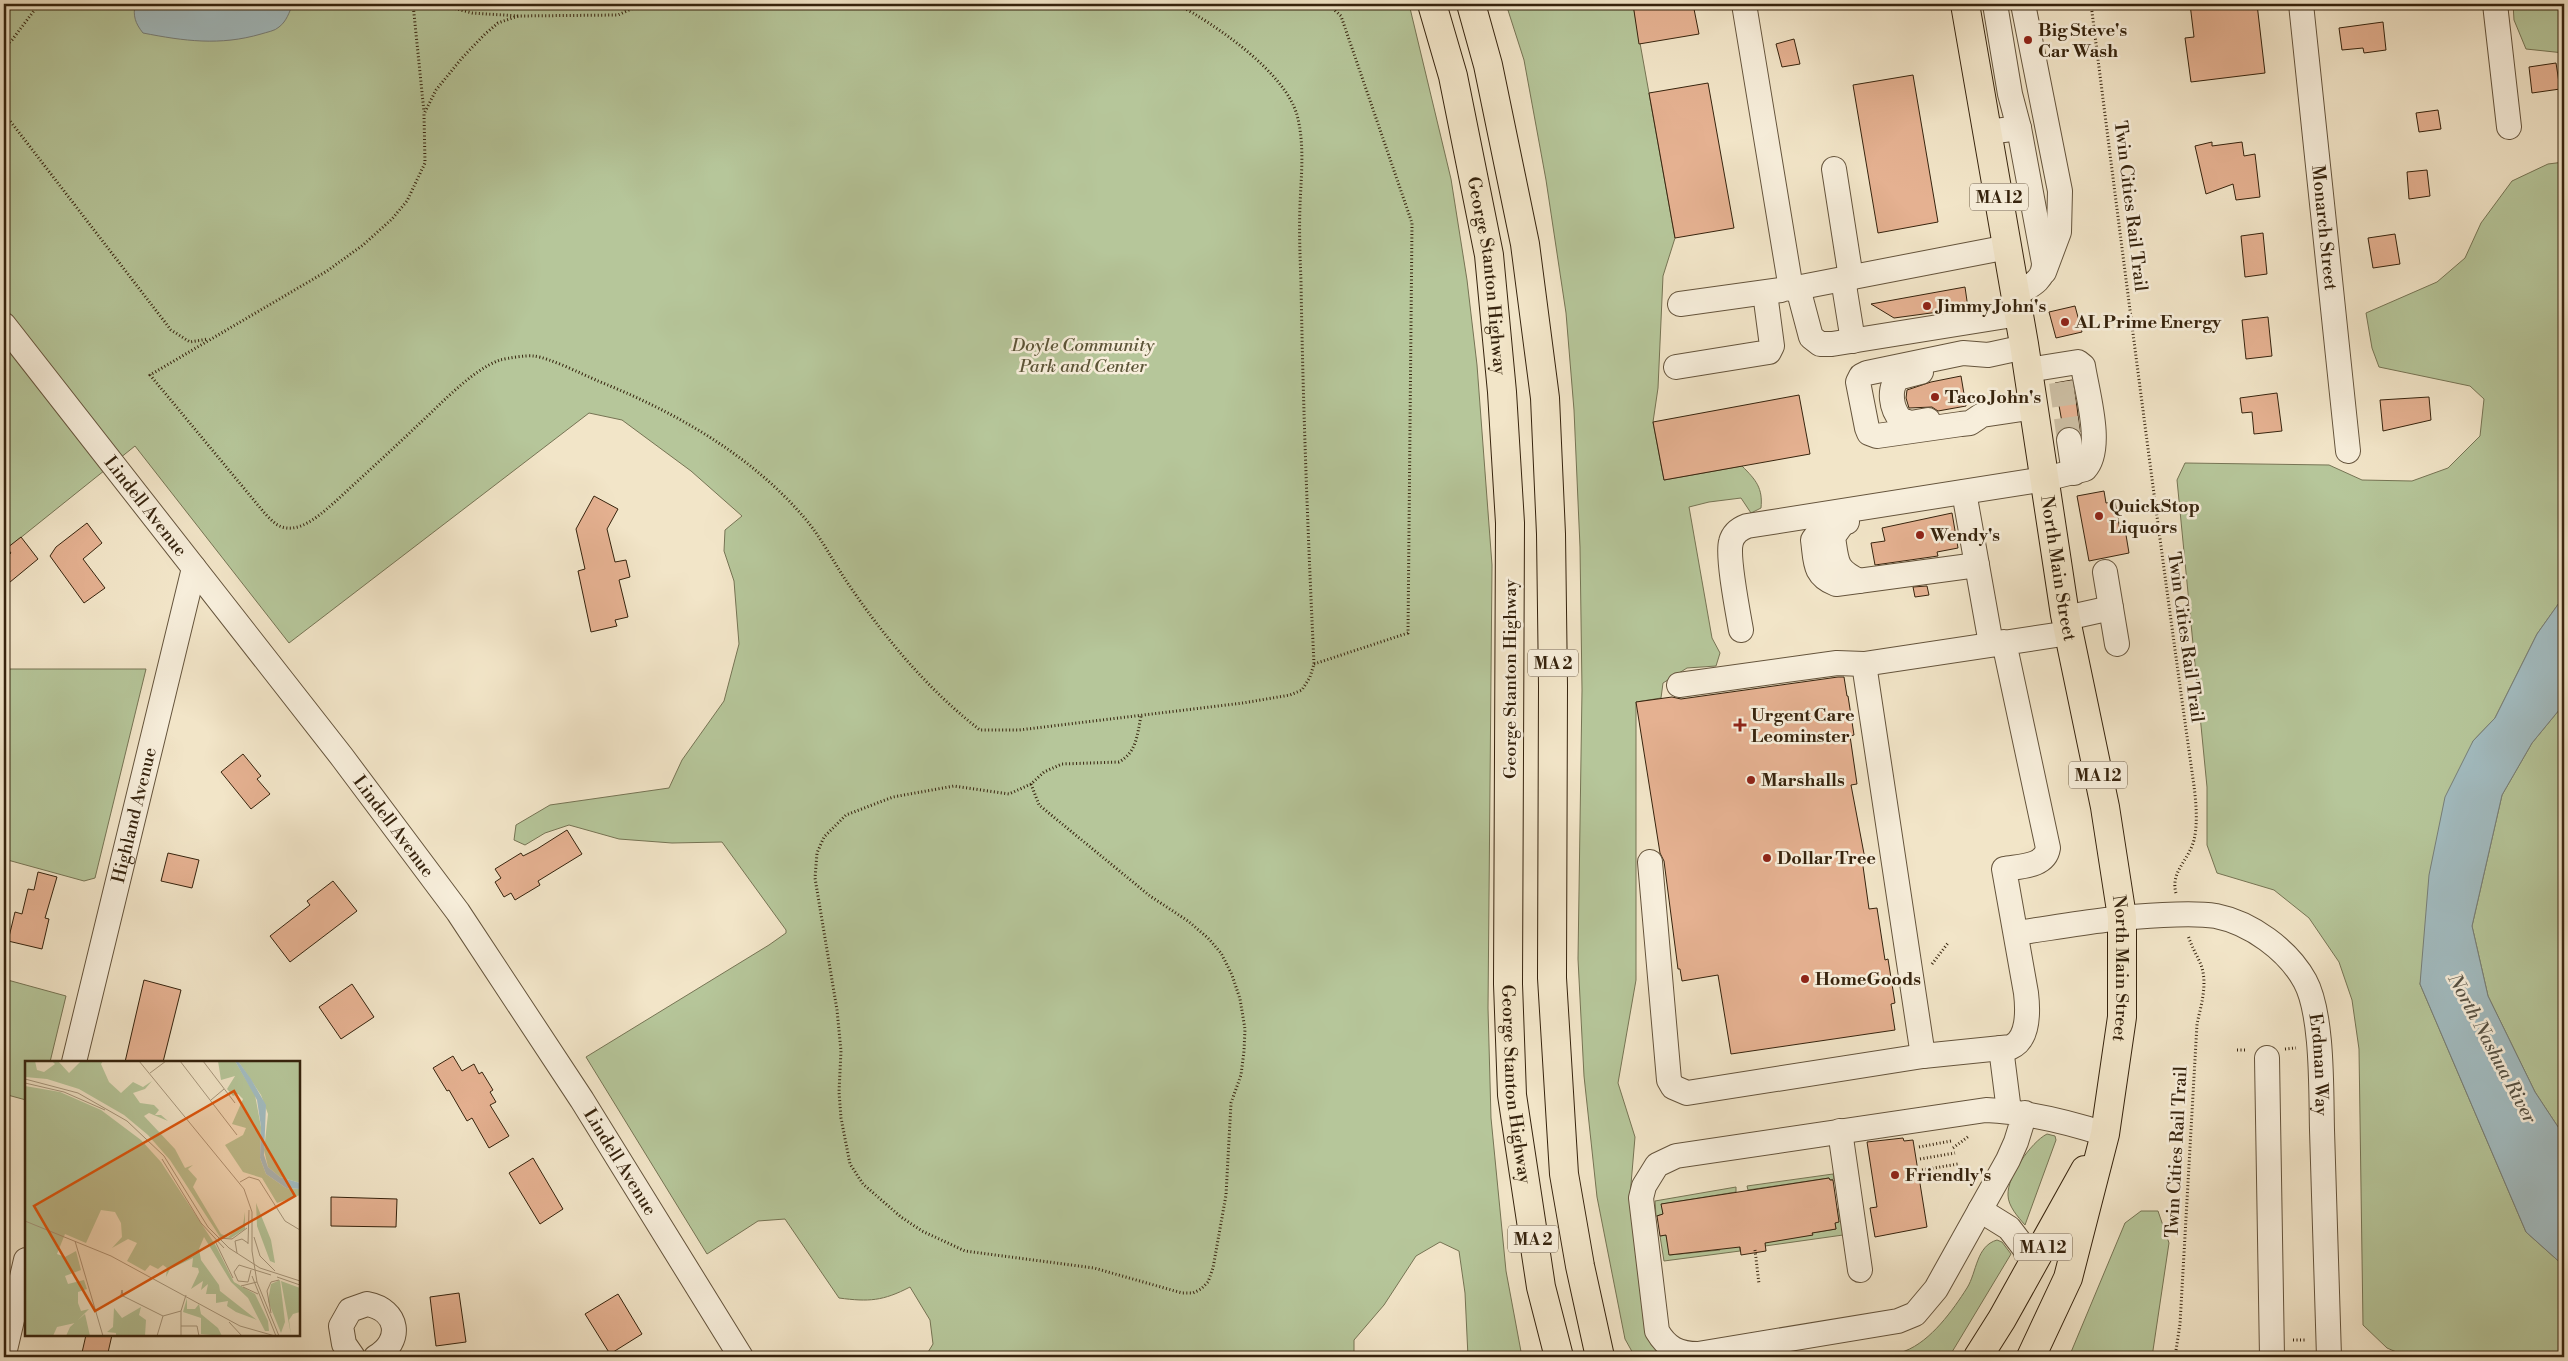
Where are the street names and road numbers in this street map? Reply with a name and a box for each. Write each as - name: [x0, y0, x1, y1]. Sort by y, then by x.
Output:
- street label: Twin Cities Rail Trail: [2109, 119, 2152, 293]
- street label: Monarch Street: [2306, 164, 2342, 292]
- street label: George Stanton Highway: [1462, 175, 1511, 376]
- road number: MA 12: [1970, 183, 2028, 210]
- street label: Lindell Avenue: [99, 451, 192, 561]
- street label: North Main Street: [2035, 494, 2081, 644]
- street label: Twin Cities Rail Trail: [2162, 550, 2209, 724]
- street label: George Stanton Highway: [1499, 579, 1522, 779]
- road number: MA 2: [1528, 650, 1578, 676]
- street label: Highland Avenue: [107, 745, 162, 886]
- road number: MA 12: [2069, 762, 2127, 788]
- street label: Lindell Avenue: [348, 771, 439, 882]
- street label: North Main Street: [2106, 893, 2133, 1044]
- street label: George Stanton Highway: [1496, 984, 1536, 1186]
- street label: Erdman Way: [2303, 1012, 2333, 1116]
- street label: Twin Cities Rail Trail: [2161, 1065, 2193, 1238]
- street label: Lindell Avenue: [578, 1104, 662, 1220]
- road number: MA 2: [1508, 1226, 1558, 1252]
- road number: MA 12: [2014, 1234, 2072, 1260]

